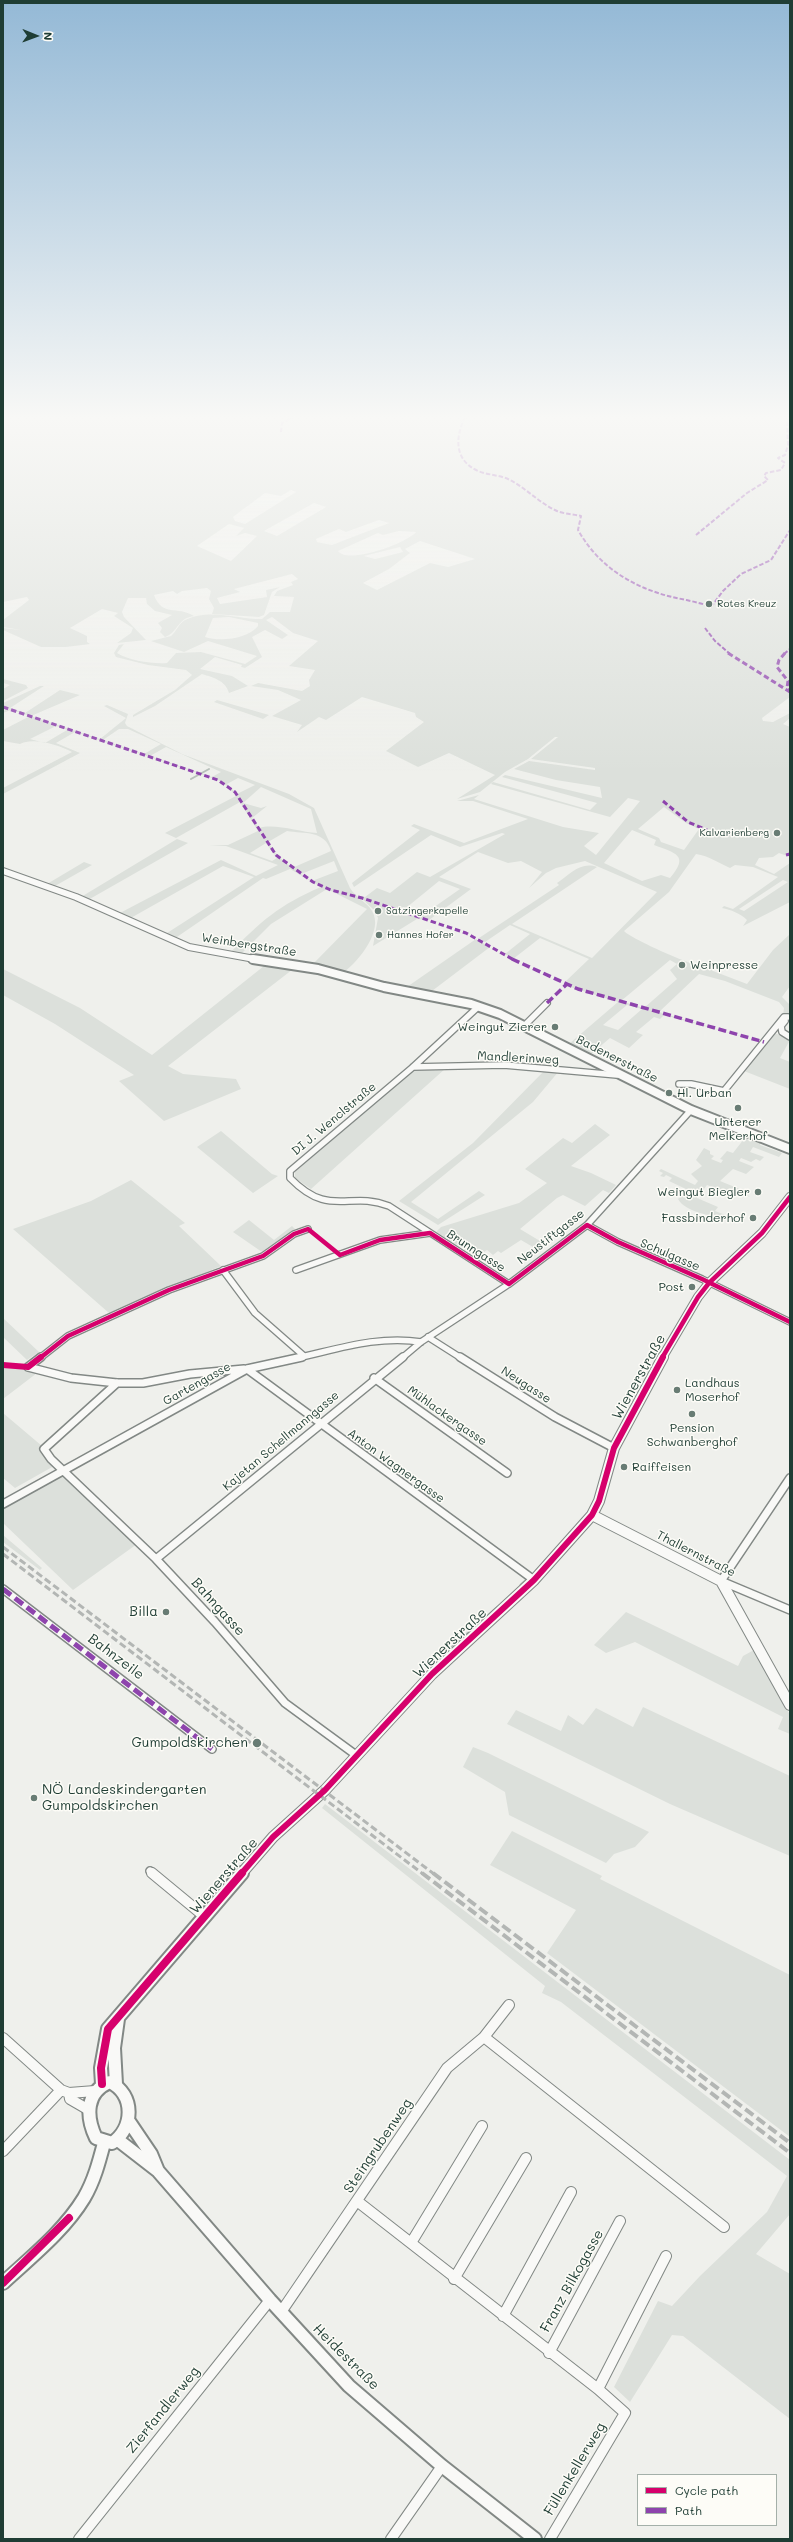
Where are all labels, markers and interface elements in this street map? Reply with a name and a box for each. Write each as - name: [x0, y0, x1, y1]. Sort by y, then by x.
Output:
- north arrow: [16, 16, 56, 56]
- text: N: [41, 32, 56, 41]
- place label: Rotes Kreuz: [717, 598, 776, 610]
- marker: Rotes Kreuz: [704, 599, 714, 609]
- place label: Kalvarienberg: [699, 827, 769, 839]
- marker: Kalvarienberg: [772, 828, 782, 838]
- place label: Satzingerkapelle: [386, 905, 469, 917]
- marker: Satzingerkapelle: [373, 906, 383, 916]
- place label: Hannes Hofer: [387, 929, 454, 941]
- street label: Weinbergstraße: [200, 930, 298, 960]
- marker: Hannes Hofer: [374, 930, 384, 940]
- place label: Weinpresse: [690, 958, 758, 972]
- marker: Weinpresse: [677, 960, 687, 970]
- place label: Weingut Zierer: [457, 1020, 547, 1034]
- marker: Weingut Zierer: [550, 1022, 560, 1032]
- street label: Badenerstraße: [574, 1032, 660, 1086]
- street label: Mandlerinweg: [477, 1049, 559, 1067]
- street label: DI J. Wenclstraße: [289, 1080, 379, 1158]
- place label: Hl. Urban: [677, 1086, 732, 1100]
- marker: Hl. Urban: [664, 1088, 674, 1098]
- marker: Unterer Melkerhof: [733, 1103, 743, 1113]
- place label: Unterer Melkerhof: [709, 1115, 767, 1143]
- place label: Weingut Biegler: [657, 1185, 750, 1199]
- marker: Weingut Biegler: [753, 1187, 763, 1197]
- street label: Neustiftgasse: [515, 1206, 587, 1268]
- place label: Fassbinderhof: [662, 1211, 745, 1225]
- marker: Fassbinderhof: [748, 1213, 758, 1223]
- street label: Brunngasse: [444, 1227, 508, 1275]
- street label: Schulgasse: [638, 1236, 702, 1274]
- place label: Post: [658, 1280, 684, 1294]
- marker: Post: [687, 1282, 697, 1292]
- street label: Wienerstraße: [609, 1331, 669, 1423]
- street label: Gartengasse: [161, 1359, 233, 1409]
- street label: Neugasse: [498, 1364, 554, 1406]
- place label: Landhaus Moserhof: [685, 1376, 740, 1404]
- street label: Mühlackergasse: [404, 1383, 490, 1449]
- marker: Landhaus Moserhof: [672, 1385, 682, 1395]
- street label: Kajetan Schellmanngasse: [220, 1388, 342, 1494]
- marker: Pension Schwanberghof: [687, 1409, 697, 1419]
- place label: Pension Schwanberghof: [647, 1421, 737, 1449]
- street label: Anton Wagnergasse: [345, 1426, 447, 1506]
- place label: Raiffeisen: [632, 1460, 691, 1474]
- marker: Raiffeisen: [619, 1462, 629, 1472]
- street label: Thallernstraße: [654, 1528, 738, 1580]
- street label: Bahngasse: [188, 1575, 248, 1639]
- place label: Billa: [129, 1604, 158, 1620]
- street label: Wienerstraße: [410, 1604, 490, 1682]
- marker: Billa: [161, 1607, 171, 1617]
- street label: Bahnzeile: [85, 1630, 147, 1684]
- place label: Gumpoldskirchen: [131, 1735, 248, 1751]
- marker: Gumpoldskirchen: [251, 1737, 263, 1749]
- place label: NÖ Landeskindergarten Gumpoldskirchen: [42, 1782, 207, 1814]
- marker: NÖ Landeskindergarten Gumpoldskirchen: [29, 1793, 39, 1803]
- street label: Wienerstraße: [187, 1835, 261, 1917]
- street label: Steingrubenweg: [340, 2095, 416, 2197]
- street label: Franz Bilkogasse: [537, 2227, 607, 2335]
- street label: Heidestraße: [309, 2320, 383, 2394]
- street label: Zierfandlerweg: [123, 2363, 203, 2457]
- street label: Füllenkellerweg: [541, 2419, 609, 2519]
- legend: [637, 2474, 777, 2526]
- text: Cycle path: [675, 2482, 738, 2498]
- text: Path: [675, 2502, 702, 2518]

